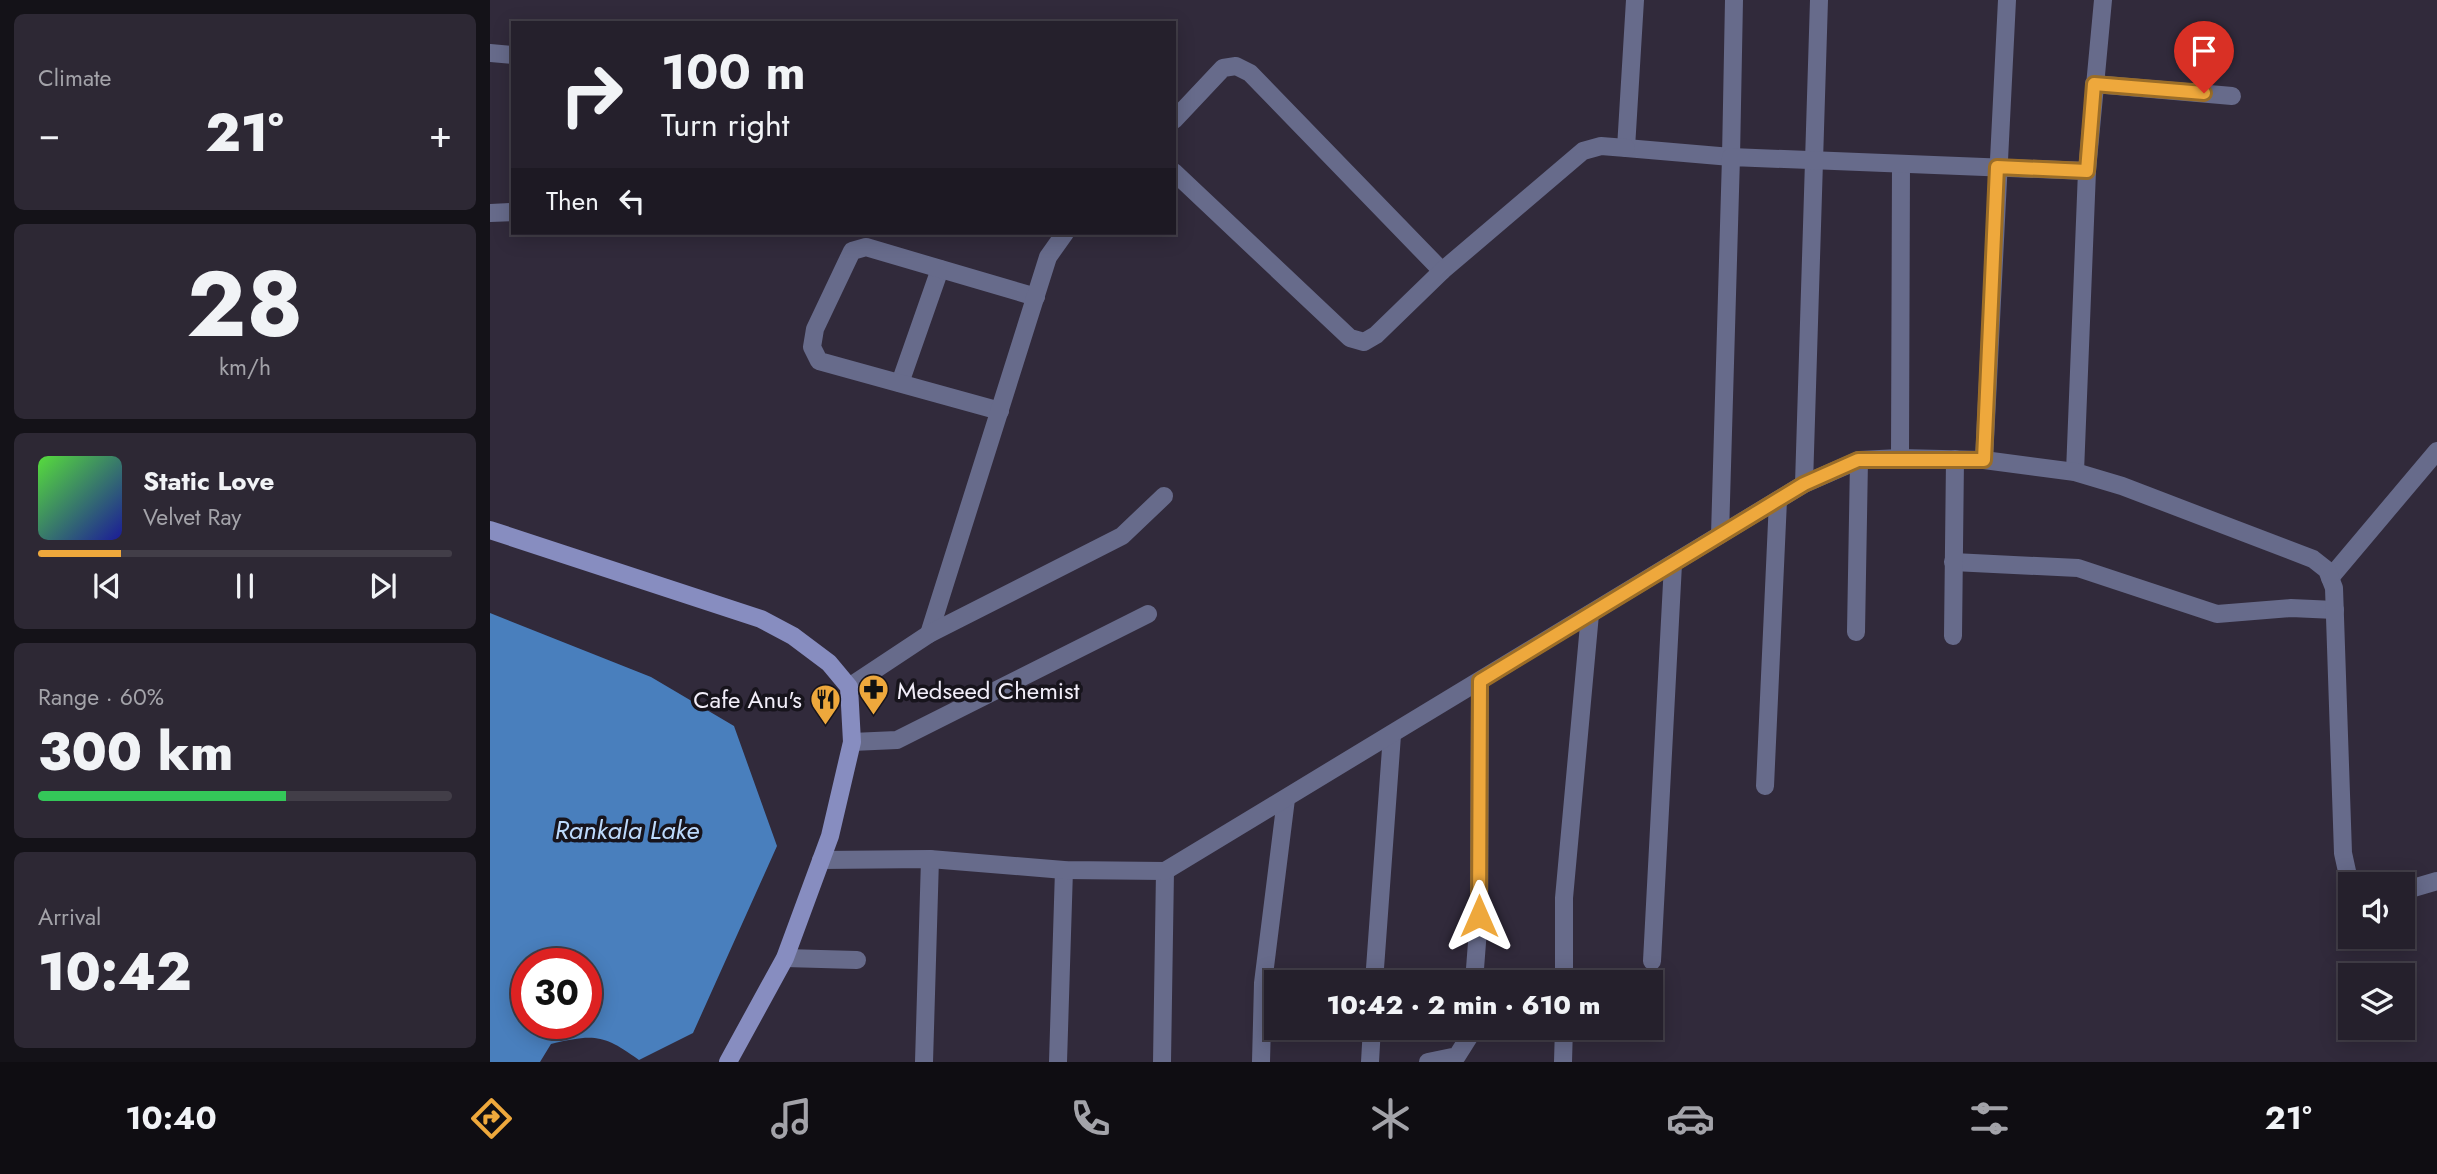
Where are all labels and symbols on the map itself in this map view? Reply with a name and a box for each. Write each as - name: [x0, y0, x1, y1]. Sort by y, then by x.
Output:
- pin: [2174, 21, 2234, 93]
- pharmacy icon: Medseed Chemist: [857, 673, 891, 717]
- place label: Medseed Chemist: [897, 673, 1080, 708]
- place label: Cafe Anu's: [693, 682, 802, 717]
- restaurant icon: Cafe Anu's: [808, 682, 842, 726]
- water label: Rankala Lake: [555, 811, 699, 849]
- position arrow: [1442, 879, 1516, 953]
- speed limit sign: 30: [511, 948, 602, 1039]

